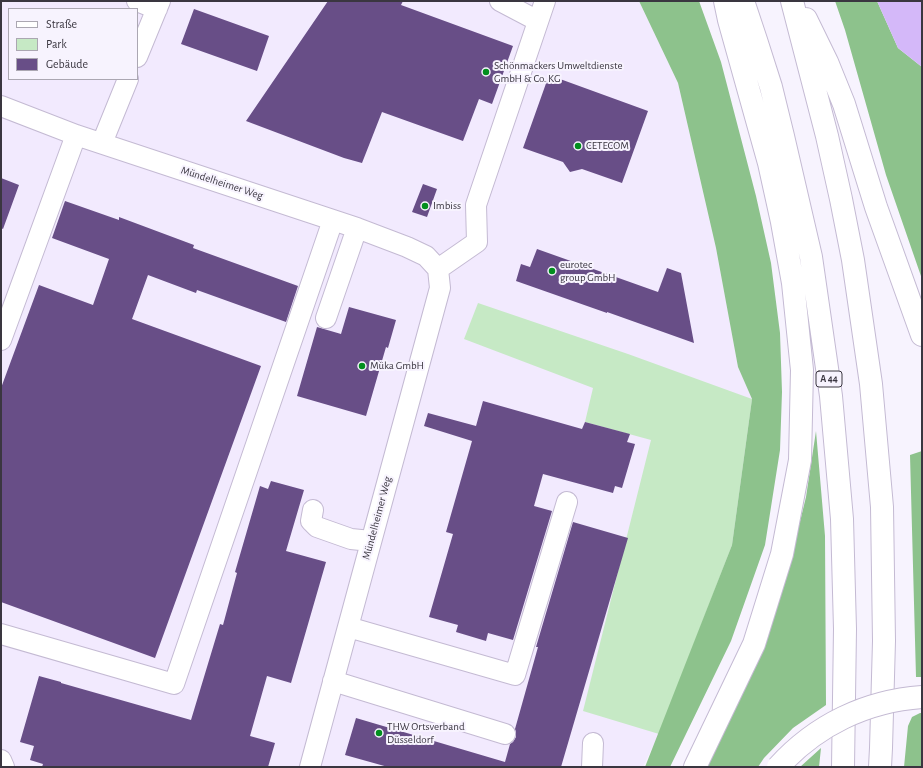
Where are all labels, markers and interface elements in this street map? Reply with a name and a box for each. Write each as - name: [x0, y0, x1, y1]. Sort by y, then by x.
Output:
- legend: [8, 8, 138, 80]
- text: Straße: [46, 18, 77, 30]
- text: Park: [46, 38, 67, 50]
- text: Gebäude: [46, 58, 88, 70]
- place label: Schönmackers Umweltdienste GmbH & Co. KG: [494, 59, 623, 85]
- marker: Schönmackers Umweltdienste GmbH & Co. KG: [481, 67, 491, 77]
- place label: CETECOM: [586, 139, 629, 153]
- marker: CETECOM: [573, 141, 583, 151]
- street label: Mündelheimer Weg: [179, 164, 265, 202]
- place label: Imbiss: [433, 199, 461, 213]
- marker: Imbiss: [420, 201, 430, 211]
- place label: eurotec group GmbH: [560, 258, 615, 284]
- marker: eurotec group GmbH: [547, 266, 557, 276]
- place label: Müka GmbH: [370, 359, 424, 373]
- marker: Müka GmbH: [357, 361, 367, 371]
- road number: A 44: [816, 371, 842, 387]
- street label: Mündelheimer Weg: [360, 475, 394, 561]
- place label: THW Ortsverband Düsseldorf: [387, 720, 465, 746]
- marker: THW Ortsverband Düsseldorf: [374, 728, 384, 738]

